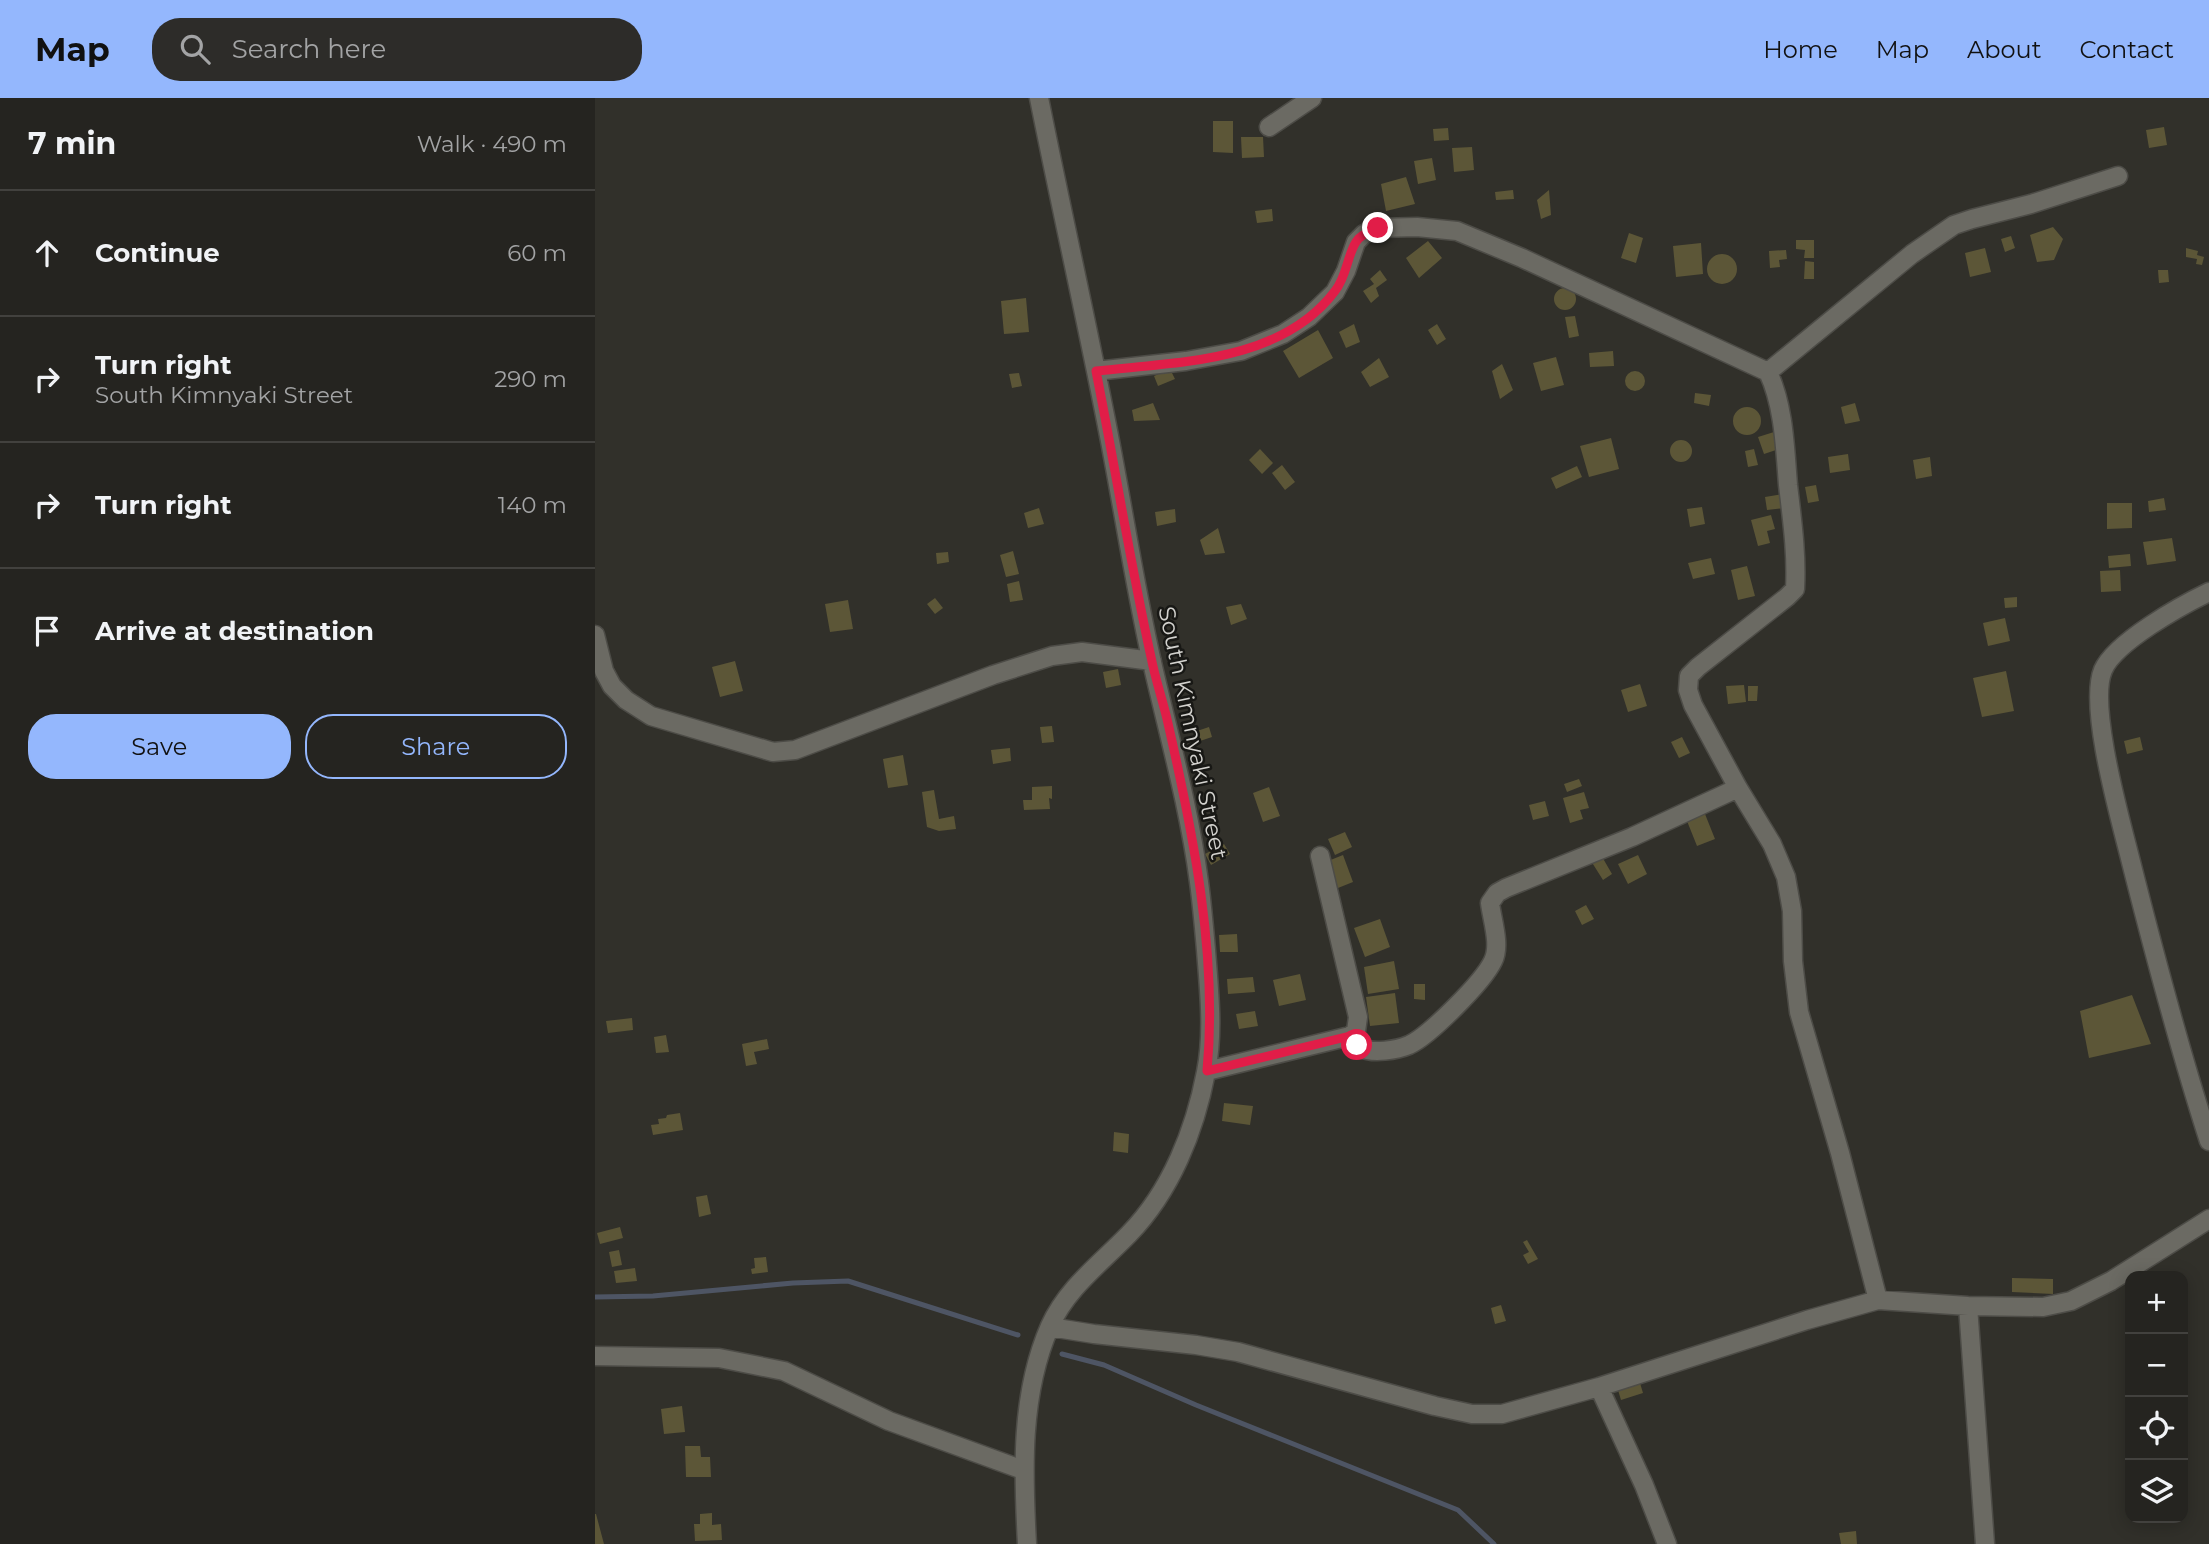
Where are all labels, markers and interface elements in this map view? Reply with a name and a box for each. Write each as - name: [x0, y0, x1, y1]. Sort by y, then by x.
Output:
- search box: [152, 18, 642, 81]
- text: Map: [35, 29, 110, 69]
- icon: search: [176, 30, 214, 68]
- text: Search here: [232, 33, 386, 65]
- text: Home: [1763, 35, 1838, 64]
- text: Map: [1876, 35, 1929, 64]
- text: About: [1967, 35, 2041, 64]
- text: Contact: [2079, 35, 2174, 64]
- text: 7 min: [28, 125, 116, 162]
- text: Walk · 490 m: [417, 130, 567, 158]
- route end: [1362, 212, 1393, 243]
- icon: ahead: [28, 234, 66, 272]
- text: Continue: [95, 237, 220, 269]
- text: 60 m: [507, 239, 567, 267]
- text: Turn right: [95, 349, 231, 381]
- icon: right: [28, 360, 66, 398]
- text: 290 m: [494, 365, 567, 393]
- text: South Kimnyaki Street: [95, 381, 353, 409]
- icon: right: [28, 486, 66, 524]
- text: Turn right: [95, 489, 231, 521]
- text: 140 m: [498, 491, 567, 519]
- street label: South Kimnyaki Street: [1152, 604, 1234, 862]
- icon: arrive: [28, 612, 66, 650]
- text: Arrive at destination: [95, 615, 374, 647]
- button: Save: [28, 714, 291, 779]
- button: Share: [305, 714, 567, 779]
- route start: [1341, 1029, 1372, 1060]
- map controls: [2125, 1271, 2188, 1523]
- button: +: [2125, 1271, 2188, 1334]
- button: −: [2125, 1334, 2188, 1397]
- button: locate: [2125, 1397, 2188, 1460]
- button: layers: [2125, 1460, 2188, 1523]

